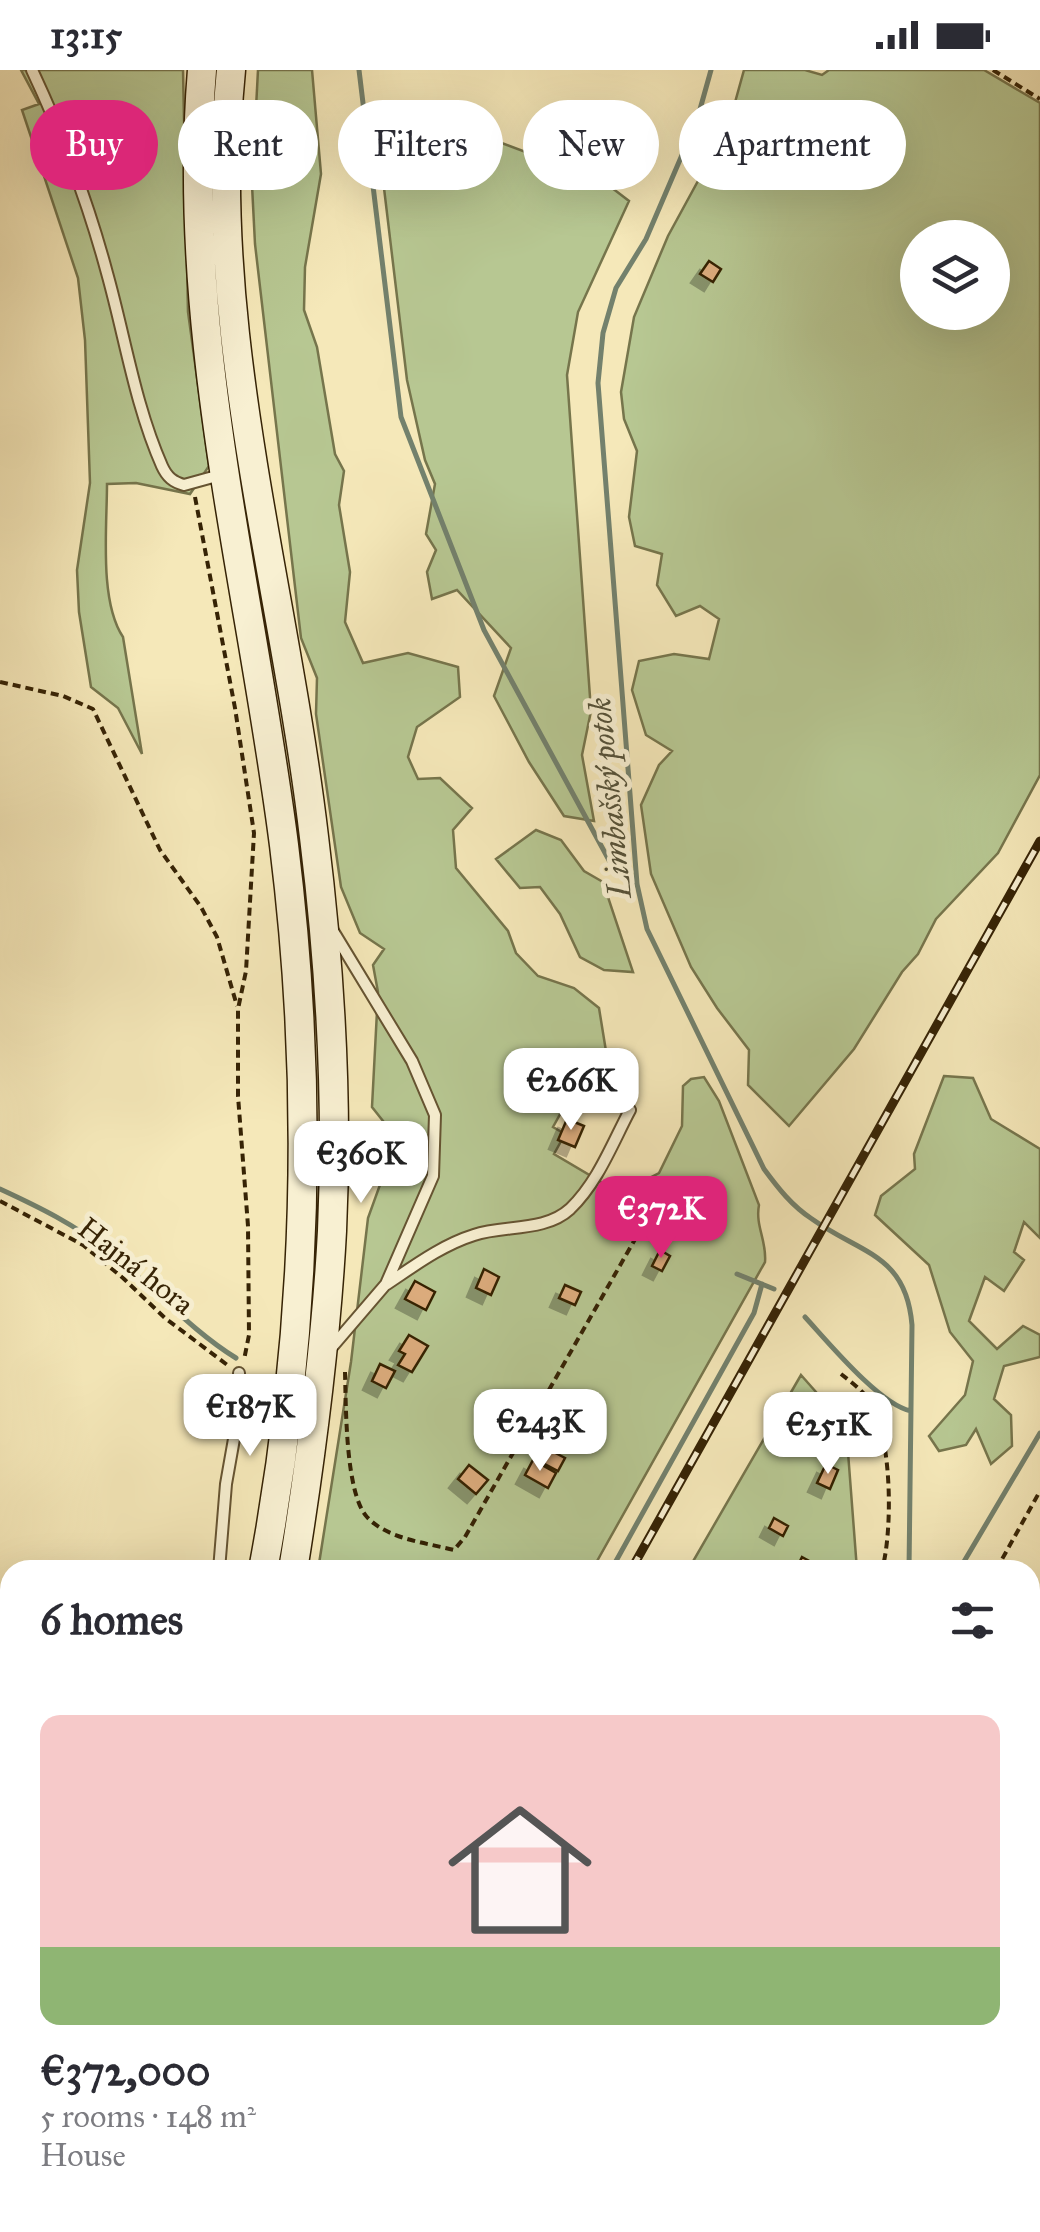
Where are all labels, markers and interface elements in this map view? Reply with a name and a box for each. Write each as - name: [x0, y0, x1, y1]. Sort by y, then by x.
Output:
- text: 13:15: [50, 12, 122, 58]
- chip: Buy: [30, 100, 158, 190]
- chip: Rent: [178, 100, 318, 190]
- chip: Filters: [338, 100, 503, 190]
- chip: New: [523, 100, 659, 190]
- chip: Apartment: [679, 100, 906, 190]
- map controls: [900, 220, 1010, 330]
- button: layers: [900, 220, 1010, 330]
- water label: Limbašský potok: [580, 696, 640, 902]
- pin: €266K: [501, 1048, 641, 1133]
- text: €266K: [526, 1061, 616, 1100]
- pin: €360K: [291, 1121, 431, 1206]
- text: €360K: [316, 1134, 406, 1173]
- pin: €372K: [591, 1176, 731, 1261]
- text: €372K: [617, 1189, 705, 1228]
- street label: Hajná hora: [71, 1210, 201, 1323]
- pin: €187K: [180, 1374, 320, 1459]
- text: €187K: [206, 1387, 294, 1426]
- pin: €243K: [470, 1389, 610, 1474]
- pin: €251K: [758, 1392, 898, 1477]
- text: €243K: [496, 1402, 584, 1441]
- text: €251K: [785, 1405, 871, 1444]
- icon: filters: [945, 1593, 1000, 1648]
- text: 6 homes: [40, 1594, 183, 1646]
- icon: home: [430, 1780, 610, 1960]
- text: €372,000: [40, 2045, 210, 2097]
- text: 5 rooms · 148 m²: [40, 2097, 256, 2136]
- text: House: [40, 2136, 126, 2175]

